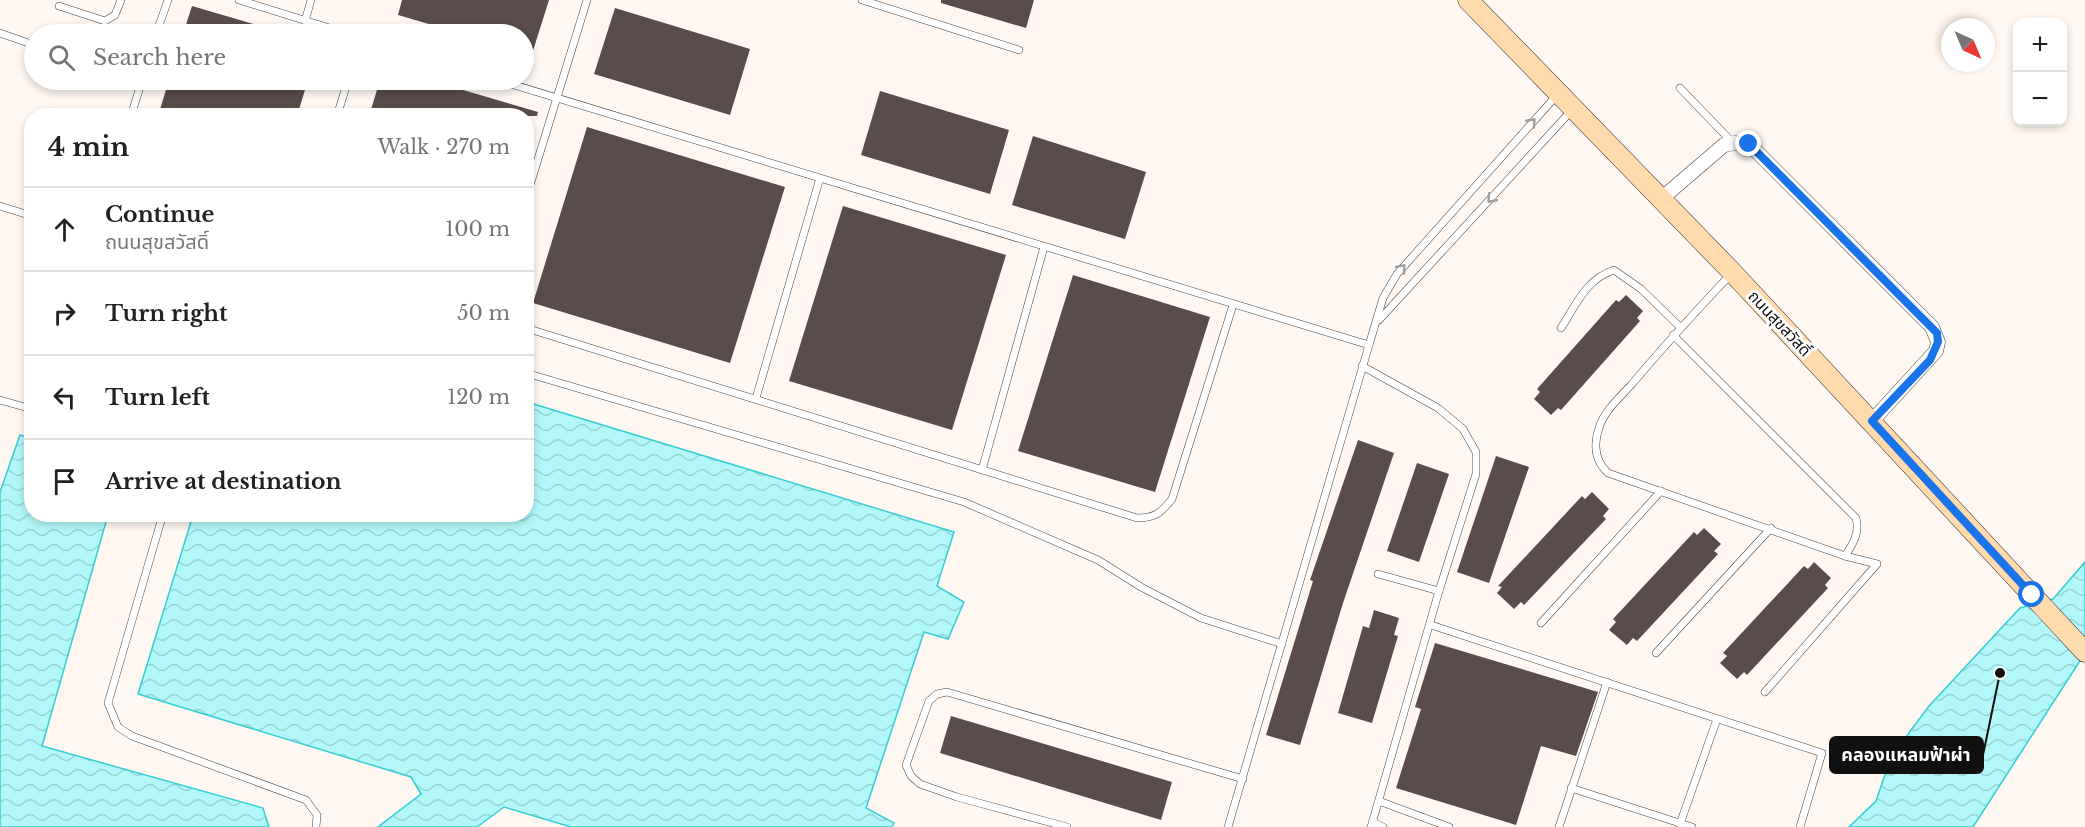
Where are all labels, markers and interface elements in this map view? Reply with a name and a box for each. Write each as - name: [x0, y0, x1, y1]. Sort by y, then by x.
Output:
- north arrow: [1941, 18, 1995, 72]
- map controls: [2013, 18, 2067, 126]
- button: +: [2013, 18, 2067, 72]
- search box: [24, 24, 534, 90]
- icon: search: [45, 41, 78, 74]
- text: Search here: [93, 44, 226, 71]
- button: −: [2013, 72, 2067, 126]
- one-way arrow: [1525, 119, 1536, 129]
- route end: [1735, 130, 1761, 156]
- text: 4 min: [48, 131, 129, 163]
- text: Walk · 270 m: [378, 135, 510, 159]
- one-way arrow: [1487, 192, 1498, 202]
- text: Continue: [105, 201, 214, 228]
- icon: ahead: [48, 213, 81, 246]
- text: 100 m: [445, 217, 510, 241]
- text: ถนนสุขสวัสดิ์: [105, 230, 209, 254]
- one-way arrow: [1395, 264, 1406, 275]
- street label: ถนนสุขสวัสดิ์: [1744, 286, 1816, 360]
- icon: right: [48, 297, 81, 330]
- text: Turn right: [105, 300, 227, 327]
- text: 50 m: [457, 301, 510, 325]
- icon: left: [48, 381, 81, 414]
- text: Turn left: [105, 384, 210, 411]
- text: 120 m: [447, 385, 510, 409]
- icon: arrive: [48, 465, 81, 498]
- text: Arrive at destination: [105, 468, 342, 495]
- route start: [2018, 581, 2044, 607]
- callout: คลองแหลมฟ้าผ่า: [1830, 737, 1983, 773]
- text: คลองแหลมฟ้าผ่า: [1841, 744, 1971, 766]

